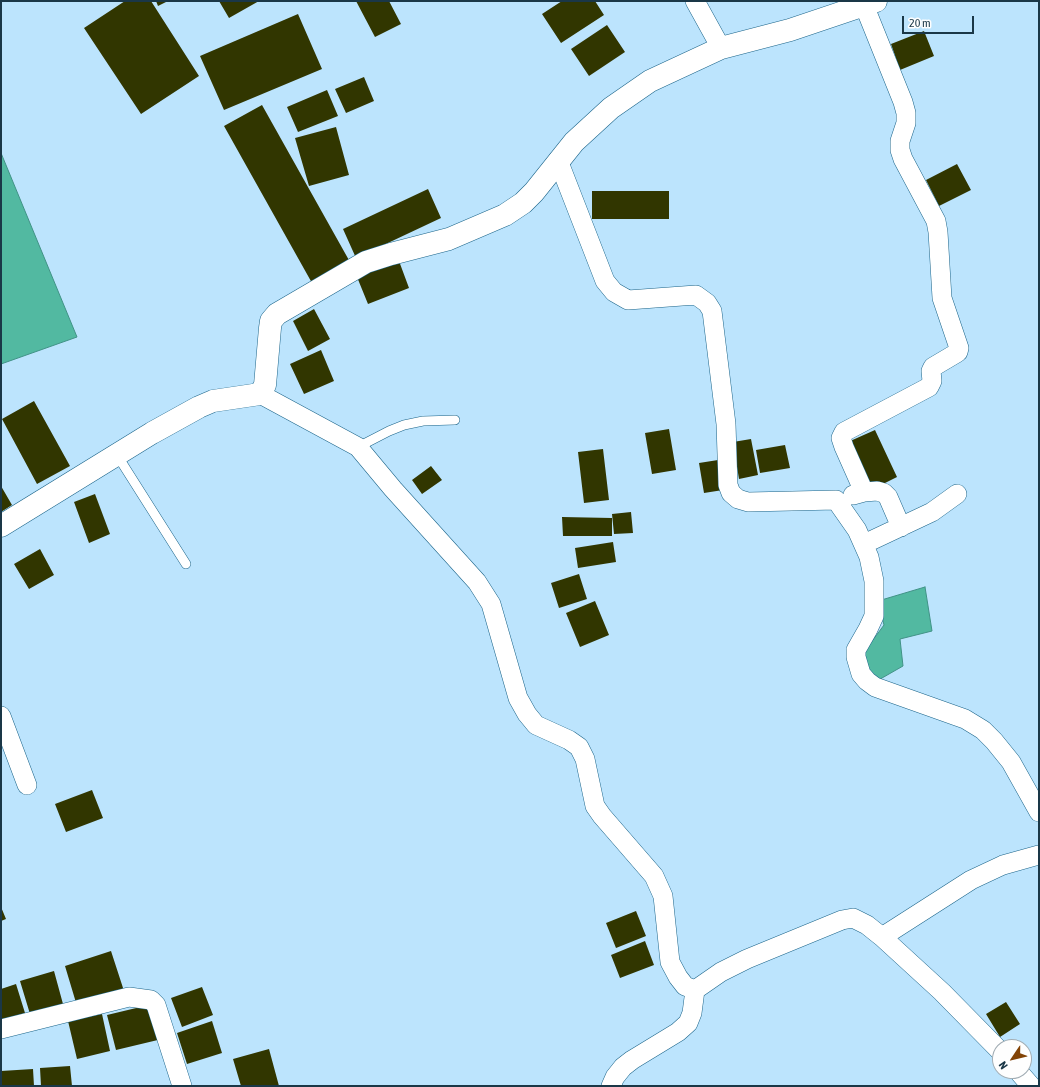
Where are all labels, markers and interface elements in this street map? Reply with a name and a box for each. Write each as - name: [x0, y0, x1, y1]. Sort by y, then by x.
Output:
- scale bar: [904, 8, 976, 34]
- text: 20 m: [909, 16, 931, 30]
- north arrow: [992, 1039, 1032, 1079]
- text: N: [996, 1059, 1010, 1071]

